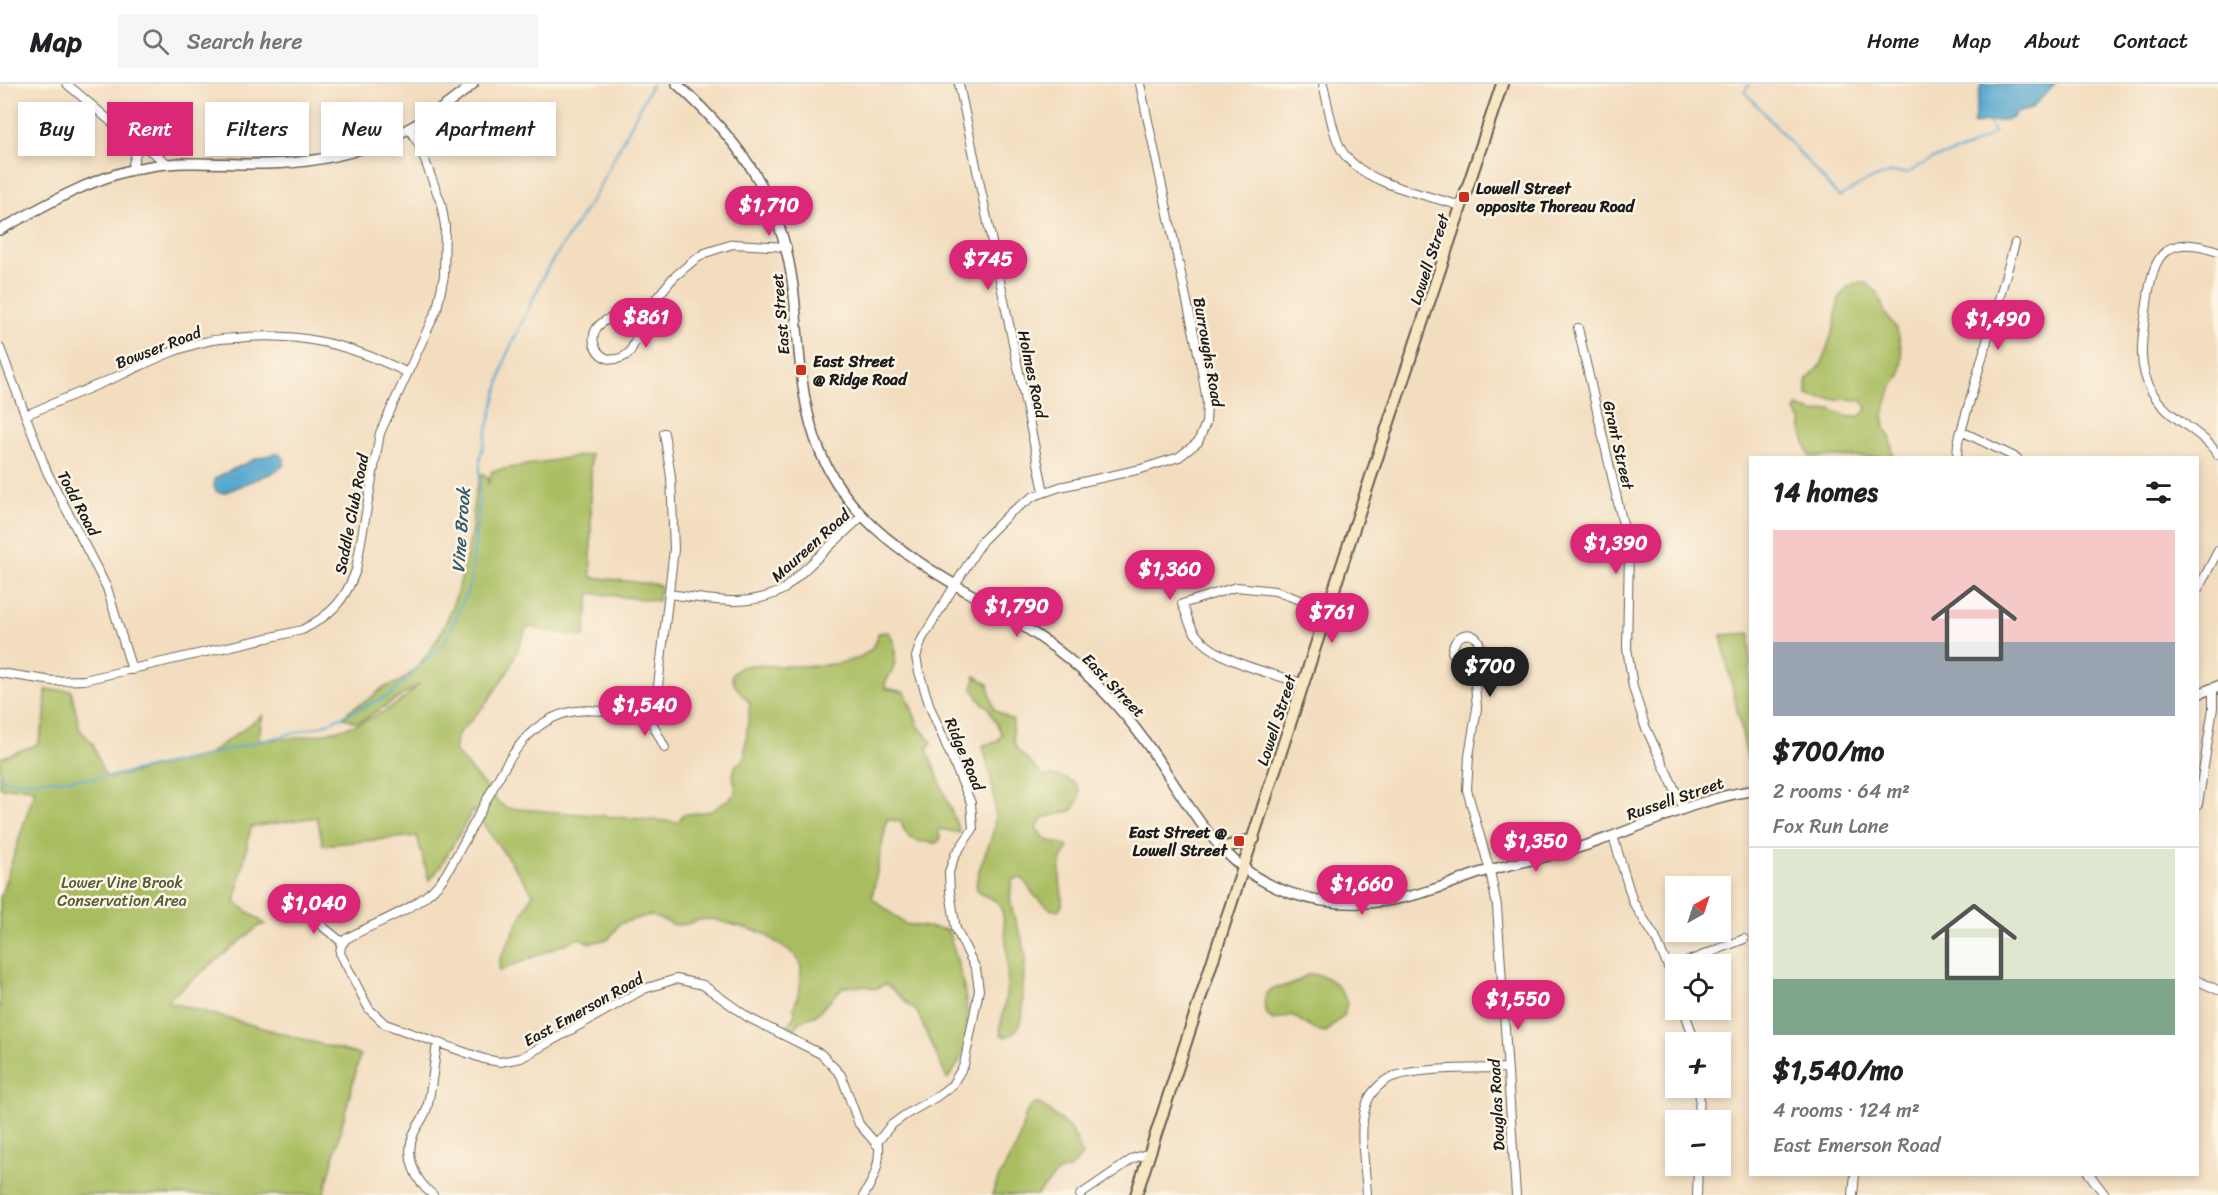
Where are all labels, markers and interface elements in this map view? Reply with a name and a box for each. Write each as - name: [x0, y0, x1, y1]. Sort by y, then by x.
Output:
- search box: [118, 14, 538, 68]
- text: Map: [30, 17, 82, 66]
- text: Search here: [187, 22, 303, 61]
- text: Home: [1867, 22, 1919, 60]
- text: Map: [1952, 22, 1991, 60]
- text: About: [2024, 22, 2081, 60]
- text: Contact: [2114, 22, 2188, 60]
- icon: search: [139, 25, 172, 58]
- chip: Buy: [18, 102, 95, 156]
- chip: Rent: [107, 102, 193, 156]
- chip: Filters: [205, 102, 309, 156]
- chip: New: [321, 102, 403, 156]
- chip: Apartment: [415, 102, 556, 156]
- place label: Lowell Street opposite Thoreau Road: [1476, 174, 1636, 221]
- pin: $1,710: [720, 186, 818, 237]
- text: $1,710: [739, 188, 799, 223]
- marker: Lowell Street opposite Thoreau Road: [1457, 190, 1471, 204]
- street label: Lowell Street: [1401, 209, 1458, 309]
- pin: $745: [952, 240, 1024, 291]
- text: $745: [963, 242, 1013, 277]
- street label: East Street: [762, 272, 799, 356]
- street label: Burroughs Road: [1185, 295, 1233, 411]
- pin: $861: [610, 298, 682, 349]
- text: $861: [623, 300, 669, 335]
- pin: $1,490: [1949, 300, 2047, 351]
- text: $1,490: [1966, 302, 2030, 337]
- street label: Bowser Road: [111, 317, 207, 377]
- street label: Holmes Road: [1009, 327, 1056, 422]
- place label: East Street @ Ridge Road: [813, 347, 908, 394]
- marker: East Street @ Ridge Road: [794, 363, 808, 377]
- street label: Grant Street: [1594, 398, 1643, 493]
- street label: Saddle Club Road: [326, 450, 378, 577]
- street label: Todd Road: [49, 465, 109, 543]
- text: 14 homes: [1773, 469, 1878, 515]
- icon: filters: [2142, 476, 2175, 509]
- water label: Vine Brook: [442, 485, 480, 574]
- street label: Maureen Road: [764, 500, 858, 589]
- pin: $1,390: [1567, 524, 1665, 575]
- text: $1,390: [1584, 526, 1648, 561]
- pin: $1,360: [1121, 550, 1219, 601]
- text: $1,360: [1139, 552, 1201, 587]
- icon: home: [1920, 569, 2028, 677]
- pin: $1,790: [968, 587, 1066, 638]
- text: $1,790: [985, 589, 1049, 624]
- pin: $761: [1296, 593, 1368, 644]
- text: $761: [1310, 595, 1354, 630]
- street label: East Street: [1075, 646, 1153, 725]
- pin: $700: [1454, 647, 1526, 698]
- text: $700: [1465, 649, 1515, 684]
- street label: Lowell Street: [1248, 670, 1305, 770]
- pin: $1,540: [596, 686, 694, 737]
- text: $1,540: [613, 688, 677, 723]
- street label: Ridge Road: [936, 713, 994, 797]
- text: $700/mo: [1773, 728, 1884, 774]
- street label: Russell Street: [1622, 768, 1728, 829]
- text: 2 rooms · 64 m²: [1773, 774, 1910, 809]
- text: Fox Run Lane: [1773, 809, 1889, 844]
- place label: East Street @ Lowell Street: [1129, 818, 1229, 865]
- pin: $1,350: [1487, 822, 1585, 873]
- text: $1,350: [1504, 824, 1568, 859]
- marker: East Street @ Lowell Street: [1232, 834, 1246, 848]
- pin: $1,660: [1313, 865, 1411, 916]
- text: $1,660: [1331, 867, 1393, 902]
- park label: Lower Vine Brook Conservation Area: [57, 868, 187, 915]
- north arrow: [1665, 876, 1731, 942]
- map controls: [1665, 876, 1731, 1176]
- pin: $1,040: [265, 884, 363, 935]
- text: $1,040: [281, 886, 347, 921]
- icon: home: [1920, 888, 2028, 996]
- button: locate: [1665, 954, 1731, 1020]
- street label: East Emerson Road: [518, 964, 650, 1055]
- pin: $1,550: [1469, 980, 1567, 1031]
- text: $1,550: [1486, 982, 1550, 1017]
- button: +: [1665, 1032, 1731, 1098]
- text: $1,540/mo: [1773, 1047, 1903, 1093]
- street label: Douglas Road: [1480, 1057, 1513, 1152]
- text: 4 rooms · 124 m²: [1773, 1093, 1920, 1128]
- button: −: [1665, 1110, 1731, 1176]
- text: East Emerson Road: [1773, 1128, 1940, 1163]

